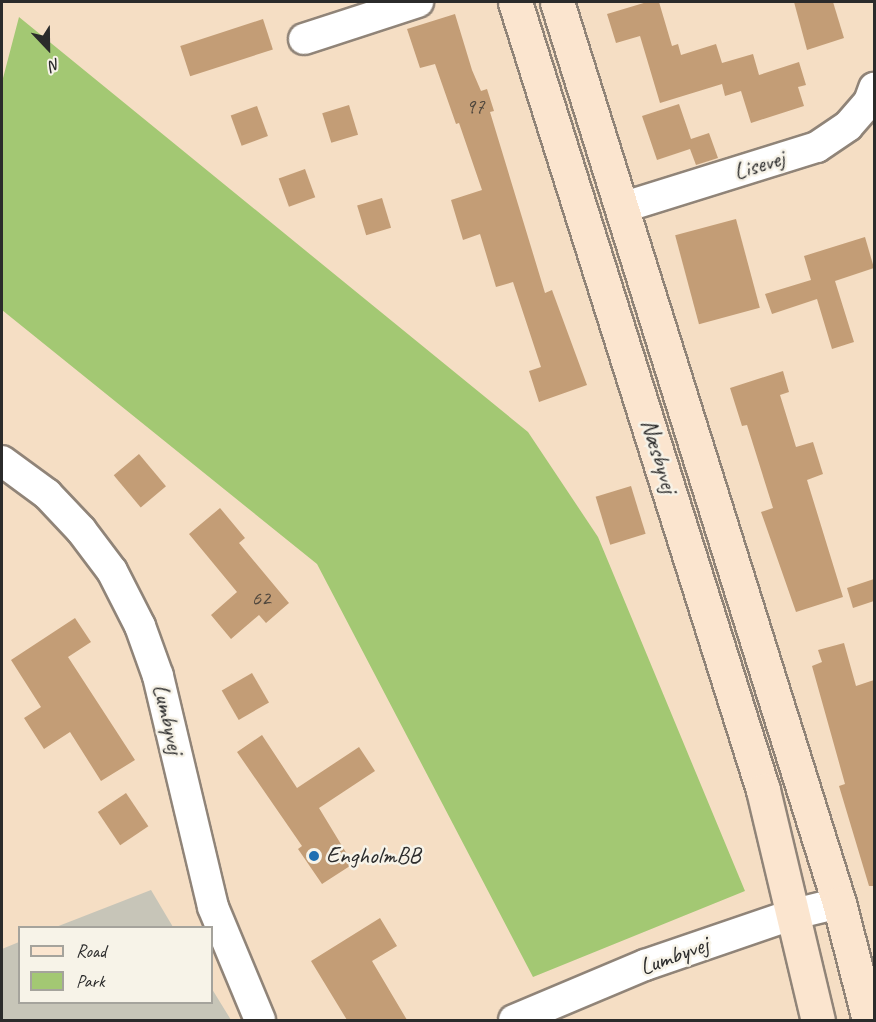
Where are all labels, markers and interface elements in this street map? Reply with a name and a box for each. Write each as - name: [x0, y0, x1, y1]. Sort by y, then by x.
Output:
- north arrow: [18, 18, 78, 78]
- text: N: [46, 54, 63, 76]
- house number: 97: [466, 93, 484, 119]
- street label: Lisevej: [730, 144, 788, 186]
- street label: Næsbyvej: [634, 416, 684, 496]
- house number: 62: [252, 585, 270, 611]
- street label: Lumbyvej: [146, 681, 190, 757]
- place label: EngholmBB: [326, 842, 421, 870]
- marker: EngholmBB: [307, 849, 321, 863]
- legend: [18, 926, 213, 1004]
- street label: Lumbyvej: [636, 930, 712, 982]
- text: Road: [76, 940, 106, 962]
- text: Park: [76, 970, 105, 992]

